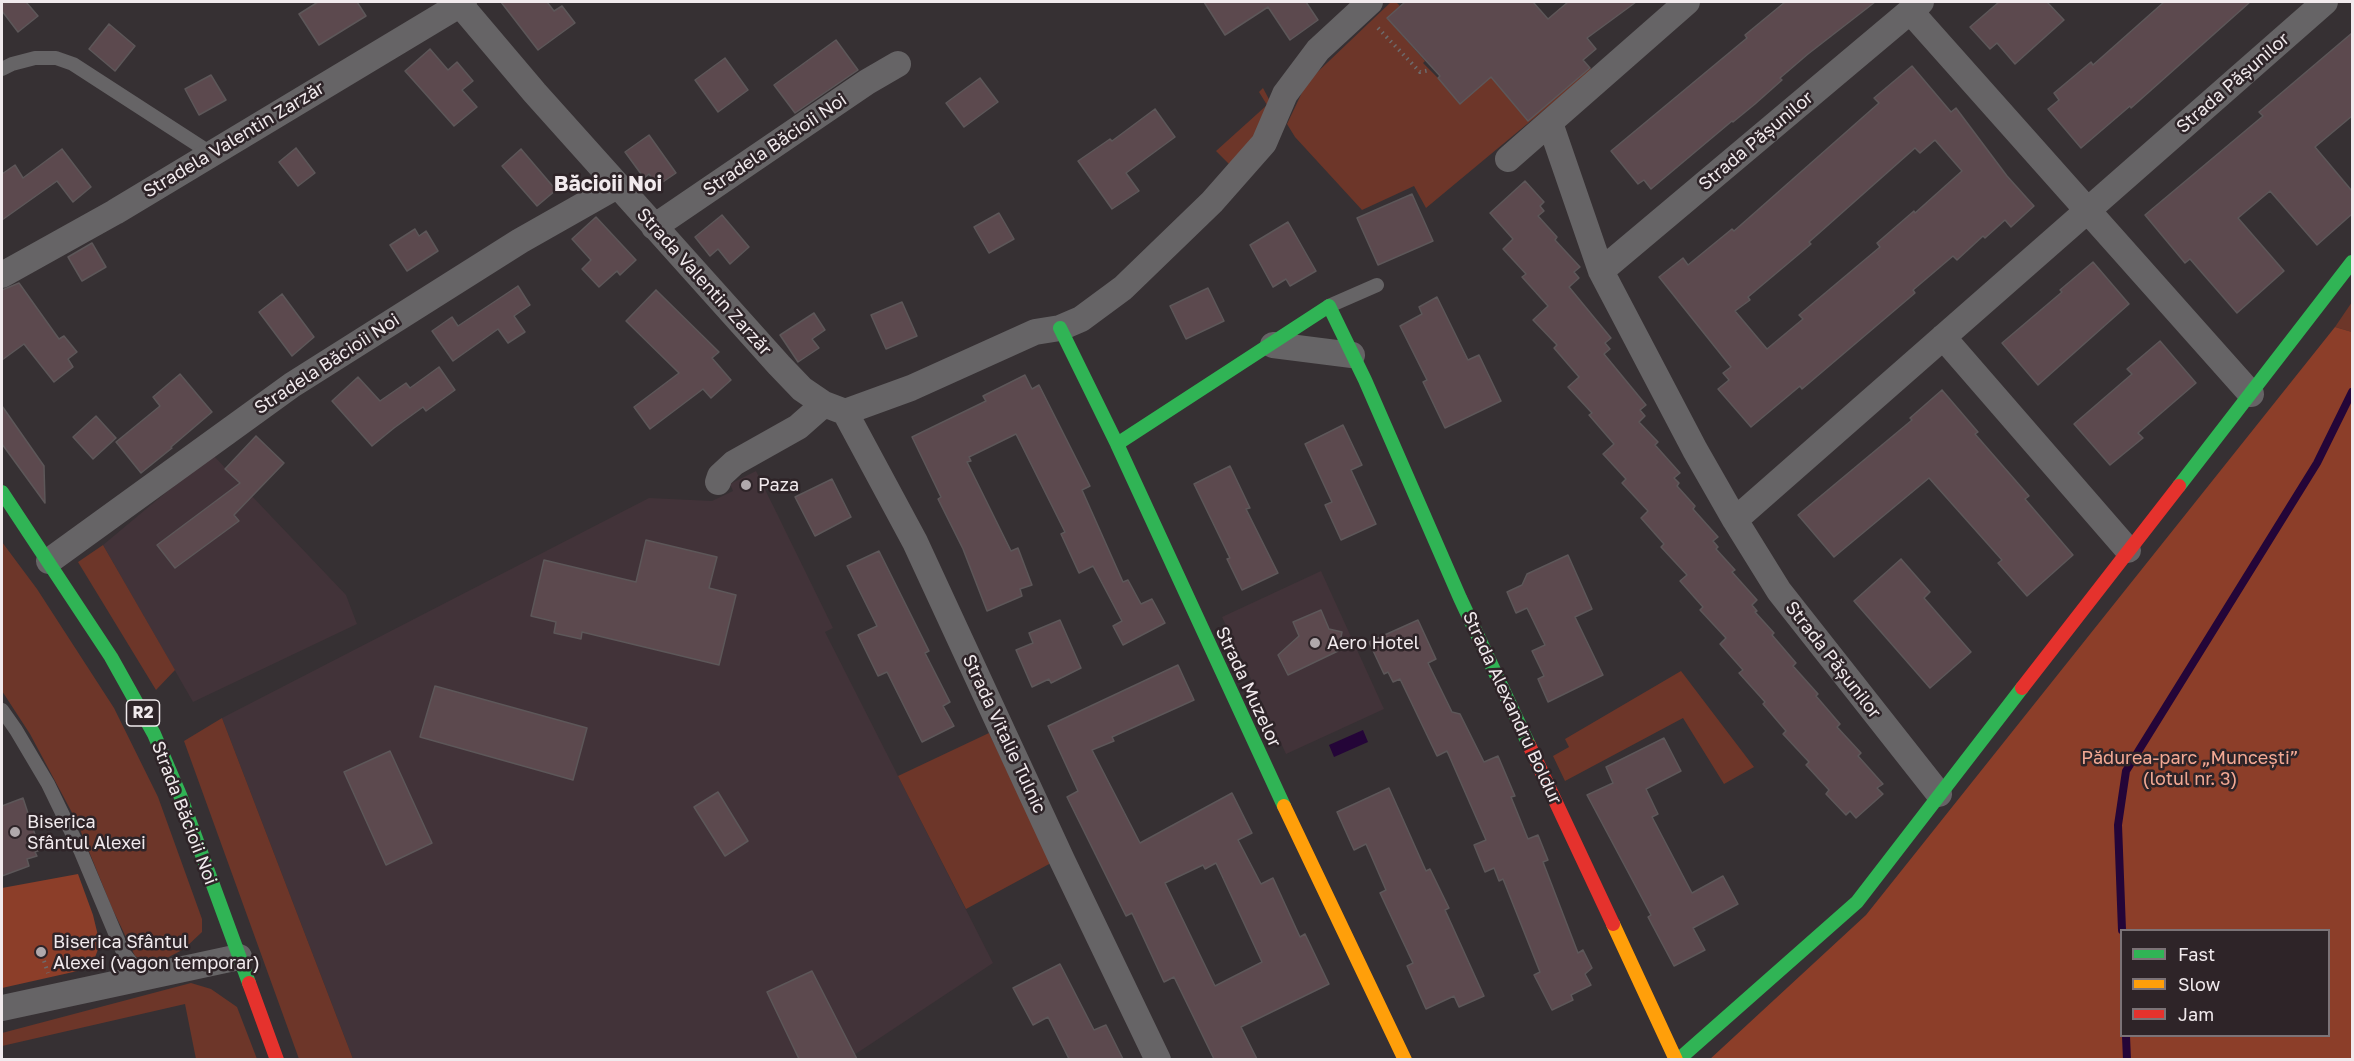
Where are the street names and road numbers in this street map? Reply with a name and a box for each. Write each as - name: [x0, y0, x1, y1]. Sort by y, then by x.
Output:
- street label: Strada Pășunilor: [2172, 28, 2294, 138]
- street label: Stradela Valentin Zarzăr: [140, 77, 328, 203]
- street label: Strada Pășunilor: [1694, 87, 1818, 195]
- street label: Stradela Băcioii Noi: [699, 89, 851, 201]
- street label: Strada Valentin Zarzăr: [632, 204, 776, 360]
- street label: Stradela Băcioii Noi: [250, 309, 404, 419]
- street label: Strada Pășunilor: [1781, 597, 1885, 723]
- street label: Strada Alexandru Boldur: [1458, 608, 1566, 808]
- street label: Strada Muzelor: [1211, 623, 1285, 751]
- street label: Strada Vitalie Tulnic: [958, 651, 1050, 817]
- road number: R2: [126, 700, 160, 726]
- street label: Strada Băcioii Noi: [147, 738, 221, 888]

